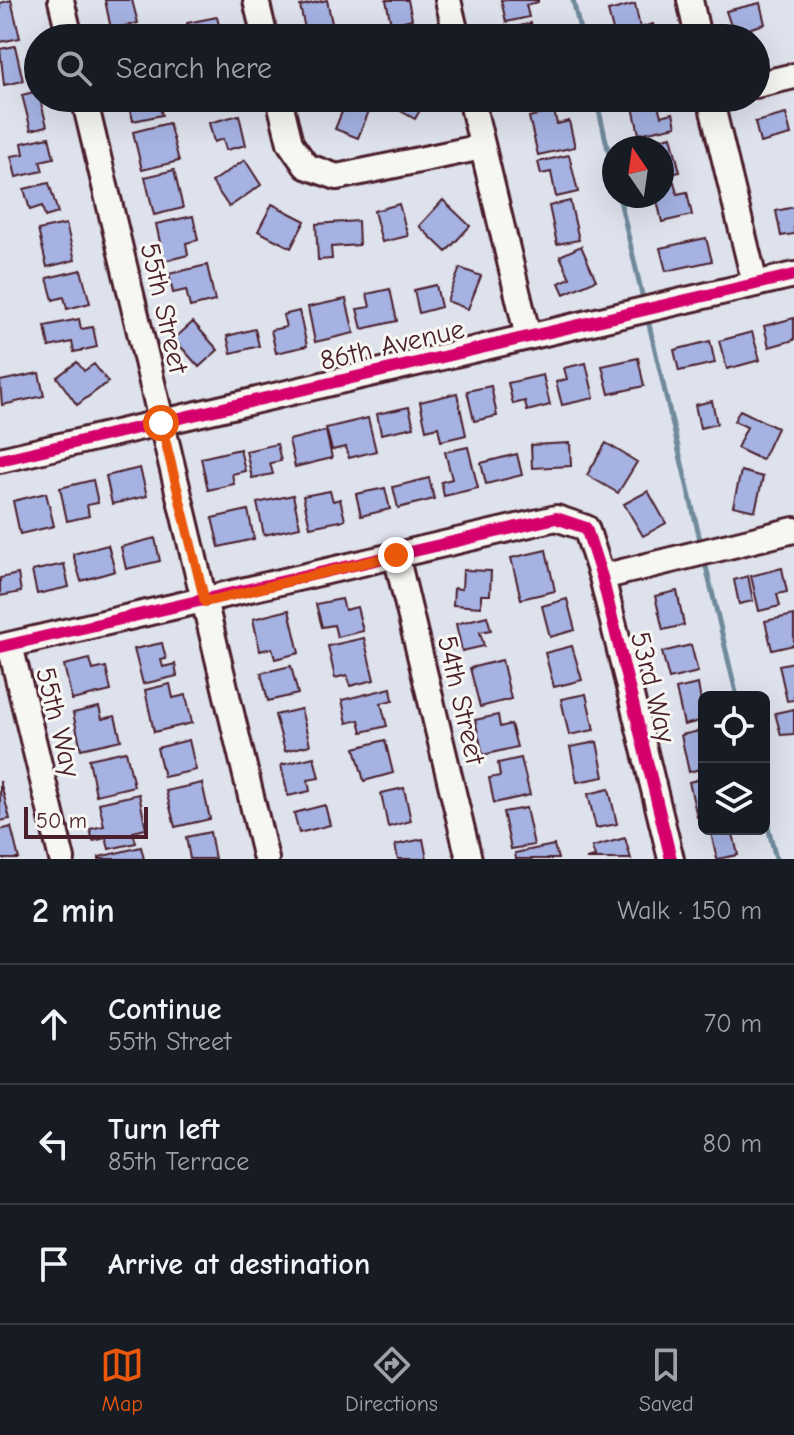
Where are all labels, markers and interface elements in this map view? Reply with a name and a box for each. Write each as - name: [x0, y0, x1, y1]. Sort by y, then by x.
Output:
- search box: [24, 24, 770, 112]
- icon: search: [52, 46, 96, 90]
- text: Search here: [116, 51, 272, 86]
- north arrow: [602, 136, 674, 208]
- street label: 55th Street: [133, 240, 195, 377]
- street label: 86th Avenue: [317, 313, 468, 377]
- route start: [143, 405, 179, 441]
- route end: [378, 537, 414, 573]
- street label: 53rd Way: [624, 628, 682, 746]
- street label: 54th Street: [431, 633, 492, 769]
- street label: 55th Way: [29, 664, 87, 781]
- map controls: [698, 691, 770, 835]
- button: locate: [698, 691, 770, 763]
- button: layers: [698, 763, 770, 835]
- scale bar: [24, 803, 148, 839]
- text: 50 m: [36, 808, 87, 834]
- text: 2 min: [32, 891, 115, 931]
- text: Walk · 150 m: [617, 896, 762, 926]
- text: Continue: [108, 992, 222, 1027]
- icon: ahead: [32, 1002, 76, 1046]
- text: 70 m: [704, 1009, 762, 1039]
- text: 55th Street: [108, 1027, 231, 1057]
- text: Turn left: [108, 1112, 220, 1147]
- icon: left: [32, 1122, 76, 1166]
- text: 80 m: [703, 1129, 762, 1159]
- text: 85th Terrace: [108, 1147, 249, 1177]
- icon: arrive: [32, 1242, 76, 1286]
- text: Arrive at destination: [108, 1247, 370, 1282]
- tab: Map: [100, 1343, 144, 1417]
- tab: Directions: [345, 1343, 438, 1417]
- tab: Saved: [639, 1343, 694, 1417]

